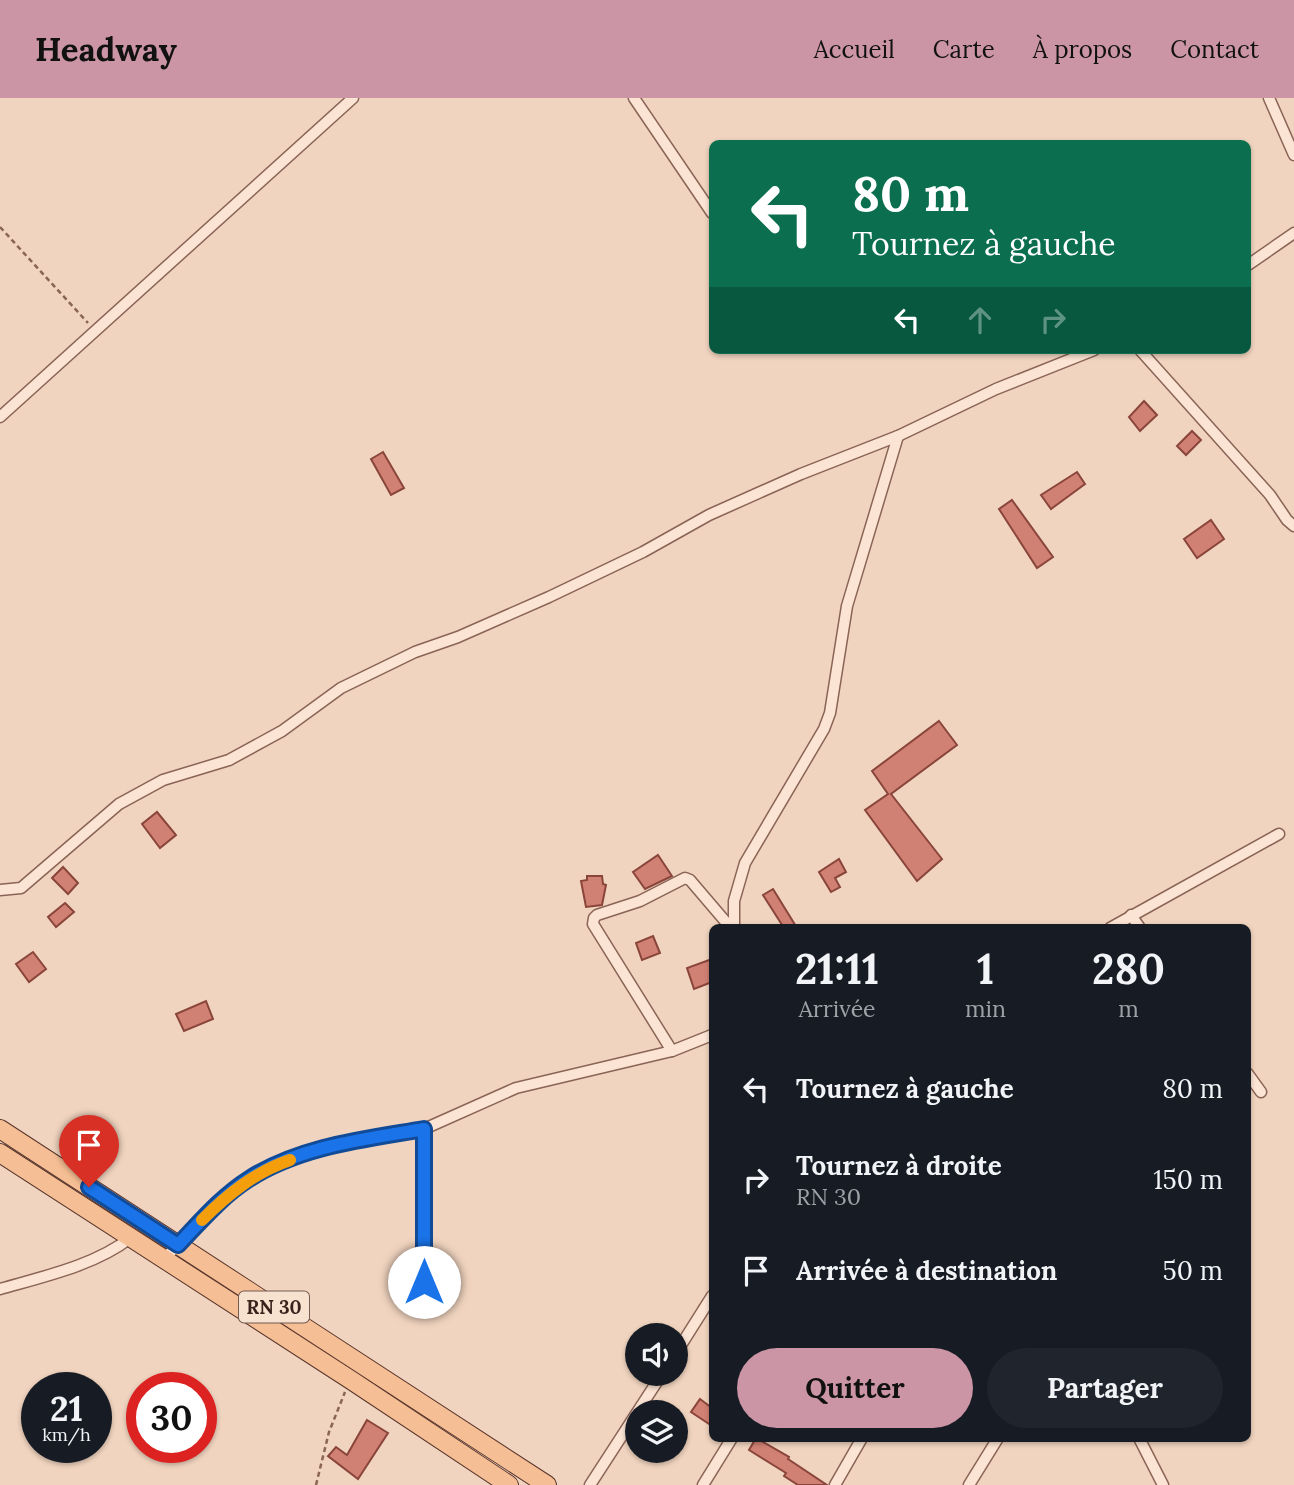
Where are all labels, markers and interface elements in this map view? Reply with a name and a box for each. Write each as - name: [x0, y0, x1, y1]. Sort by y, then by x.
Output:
- text: Headway: [35, 28, 177, 70]
- text: Accueil: [814, 34, 895, 65]
- text: Carte: [933, 34, 995, 65]
- text: À propos: [1033, 34, 1132, 65]
- text: Contact: [1170, 34, 1259, 65]
- text: 80 m: [852, 162, 969, 224]
- icon: left: [737, 168, 828, 259]
- text: Tournez à gauche: [852, 223, 1116, 264]
- icon: left: [888, 301, 926, 339]
- icon: ahead: [961, 301, 999, 339]
- icon: right: [1034, 301, 1072, 339]
- text: 21:11: [795, 942, 879, 996]
- text: 1: [977, 942, 994, 996]
- text: 280: [1092, 942, 1165, 996]
- text: Arrivée: [798, 994, 876, 1023]
- text: min: [965, 994, 1006, 1023]
- text: m: [1118, 994, 1139, 1023]
- icon: left: [737, 1070, 775, 1108]
- text: Tournez à gauche: [796, 1072, 1014, 1105]
- text: 80 m: [1162, 1072, 1223, 1105]
- pin: [59, 1115, 119, 1187]
- icon: arrive: [70, 1126, 108, 1164]
- text: Tournez à droite: [796, 1149, 1002, 1182]
- icon: right: [737, 1161, 775, 1199]
- text: 150 m: [1153, 1163, 1223, 1196]
- text: RN 30: [796, 1182, 861, 1211]
- position arrow: [387, 1245, 461, 1319]
- icon: arrive: [737, 1252, 775, 1290]
- text: Arrivée à destination: [796, 1254, 1057, 1287]
- text: 50 m: [1163, 1254, 1223, 1287]
- road number: RN 30: [239, 1292, 309, 1322]
- map controls: [625, 1323, 688, 1463]
- button: sound: [625, 1323, 688, 1386]
- button: Quitter: [737, 1348, 973, 1428]
- button: Partager: [987, 1348, 1223, 1428]
- speed limit sign: 30: [126, 1372, 217, 1463]
- text: 21: [50, 1386, 83, 1431]
- button: layers: [625, 1400, 688, 1463]
- text: km/h: [42, 1423, 91, 1446]

